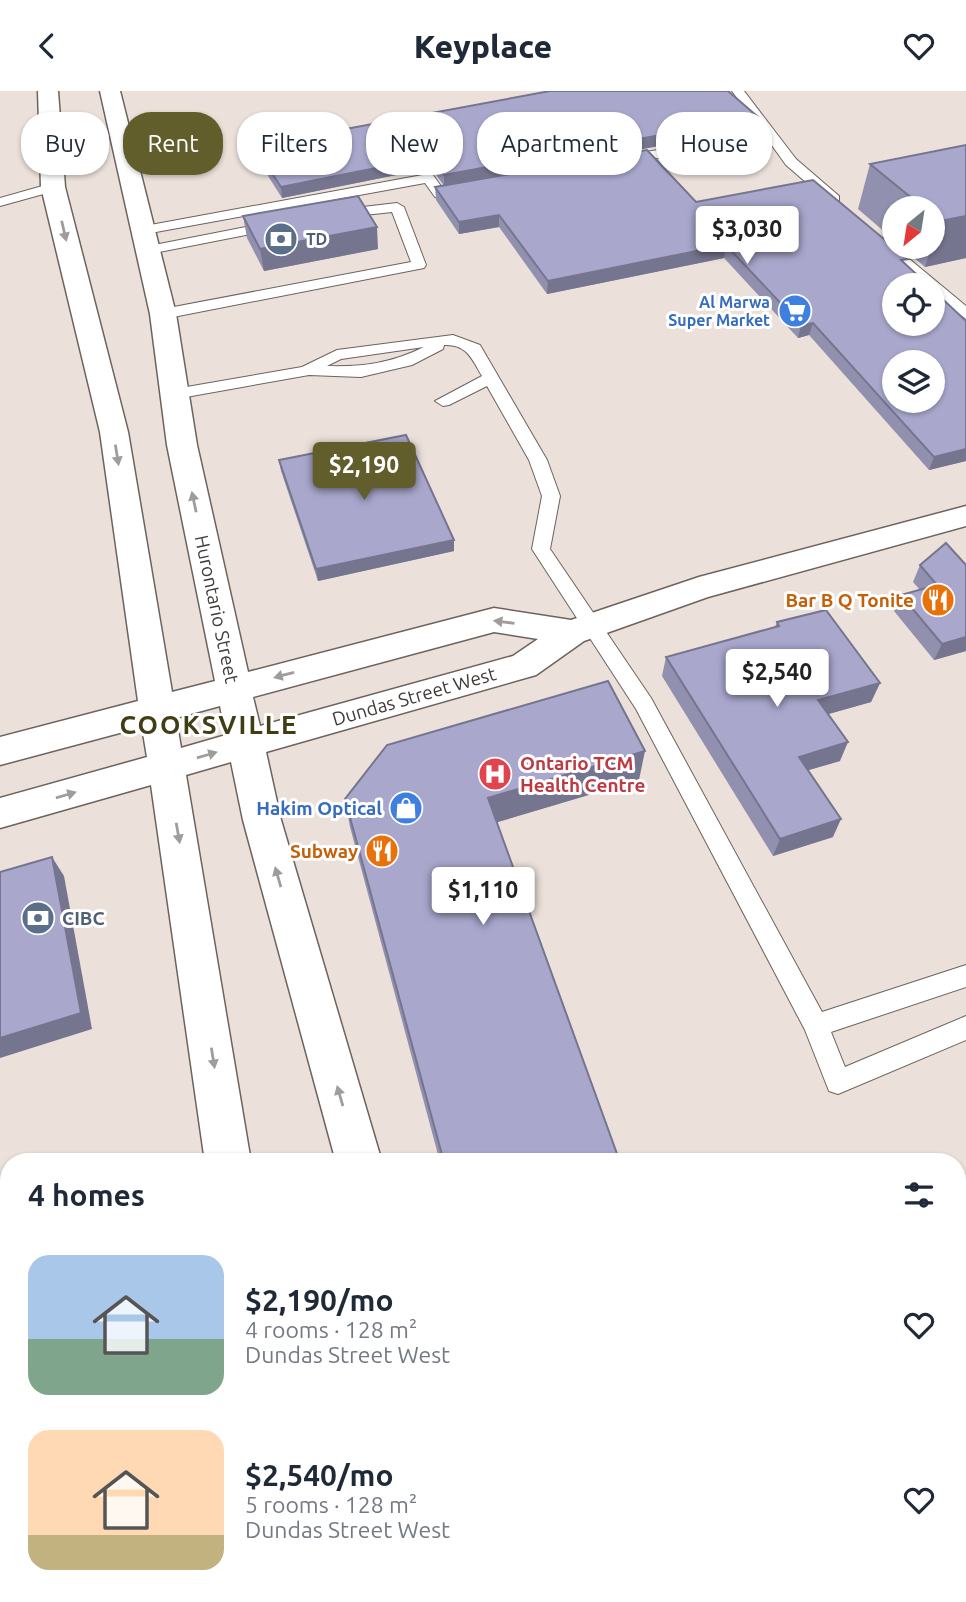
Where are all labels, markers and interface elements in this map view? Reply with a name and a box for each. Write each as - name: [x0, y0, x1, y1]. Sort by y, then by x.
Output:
- icon: back: [28, 27, 66, 65]
- icon: heart: [900, 27, 938, 65]
- text: Keyplace: [414, 28, 552, 64]
- chip: Buy: [21, 112, 109, 175]
- chip: Rent: [123, 112, 223, 175]
- chip: Filters: [237, 112, 352, 175]
- chip: New: [366, 112, 463, 175]
- chip: Apartment: [477, 112, 642, 175]
- chip: House: [656, 112, 772, 175]
- north arrow: [882, 196, 945, 259]
- map controls: [882, 196, 945, 413]
- pin: $3,030: [690, 207, 804, 266]
- text: $3,030: [712, 216, 782, 241]
- one-way arrow: [59, 220, 70, 242]
- bank icon: TD: [262, 220, 300, 258]
- place label: TD: [306, 230, 327, 248]
- button: locate: [882, 273, 945, 336]
- supermarket icon: Al Marwa Super Market: [776, 292, 814, 330]
- place label: Al Marwa Super Market: [668, 293, 770, 329]
- button: layers: [882, 350, 945, 413]
- pin: $2,190: [307, 443, 421, 502]
- one-way arrow: [112, 444, 123, 466]
- text: $2,190: [329, 452, 399, 477]
- one-way arrow: [189, 491, 200, 513]
- street label: Hurontario Street: [191, 533, 244, 686]
- restaurant icon: Bar B Q Tonite: [919, 581, 957, 619]
- place label: Bar B Q Tonite: [785, 589, 914, 611]
- one-way arrow: [493, 616, 515, 627]
- pin: $2,540: [720, 649, 834, 709]
- text: $2,540: [742, 659, 812, 684]
- street label: Dundas Street West: [330, 662, 499, 730]
- one-way arrow: [273, 670, 295, 681]
- district label: COOKSVILLE: [120, 710, 298, 739]
- one-way arrow: [196, 749, 218, 760]
- place label: Ontario TCM Health Centre: [520, 752, 645, 796]
- hospital icon: Ontario TCM Health Centre: [476, 755, 514, 793]
- one-way arrow: [56, 789, 77, 799]
- shop icon: Hakim Optical: [387, 789, 425, 827]
- place label: Hakim Optical: [256, 797, 382, 819]
- one-way arrow: [173, 822, 184, 844]
- restaurant icon: Subway: [363, 832, 401, 870]
- place label: Subway: [290, 840, 358, 862]
- one-way arrow: [273, 867, 283, 888]
- pin: $1,110: [426, 867, 540, 927]
- text: $1,110: [448, 877, 518, 902]
- bank icon: CIBC: [19, 899, 57, 937]
- place label: CIBC: [62, 907, 105, 929]
- one-way arrow: [208, 1047, 219, 1069]
- one-way arrow: [334, 1085, 345, 1107]
- icon: filters: [900, 1176, 938, 1214]
- text: 4 homes: [28, 1178, 145, 1212]
- icon: home: [84, 1283, 168, 1367]
- text: $2,190/mo: [245, 1283, 394, 1317]
- icon: heart: [900, 1306, 938, 1344]
- text: 4 rooms · 128 m²: [245, 1317, 417, 1342]
- text: Dundas Street West: [245, 1342, 450, 1367]
- icon: home: [84, 1458, 168, 1542]
- text: $2,540/mo: [245, 1458, 394, 1492]
- icon: heart: [900, 1481, 938, 1519]
- text: 5 rooms · 128 m²: [245, 1492, 417, 1517]
- text: Dundas Street West: [245, 1517, 450, 1542]

